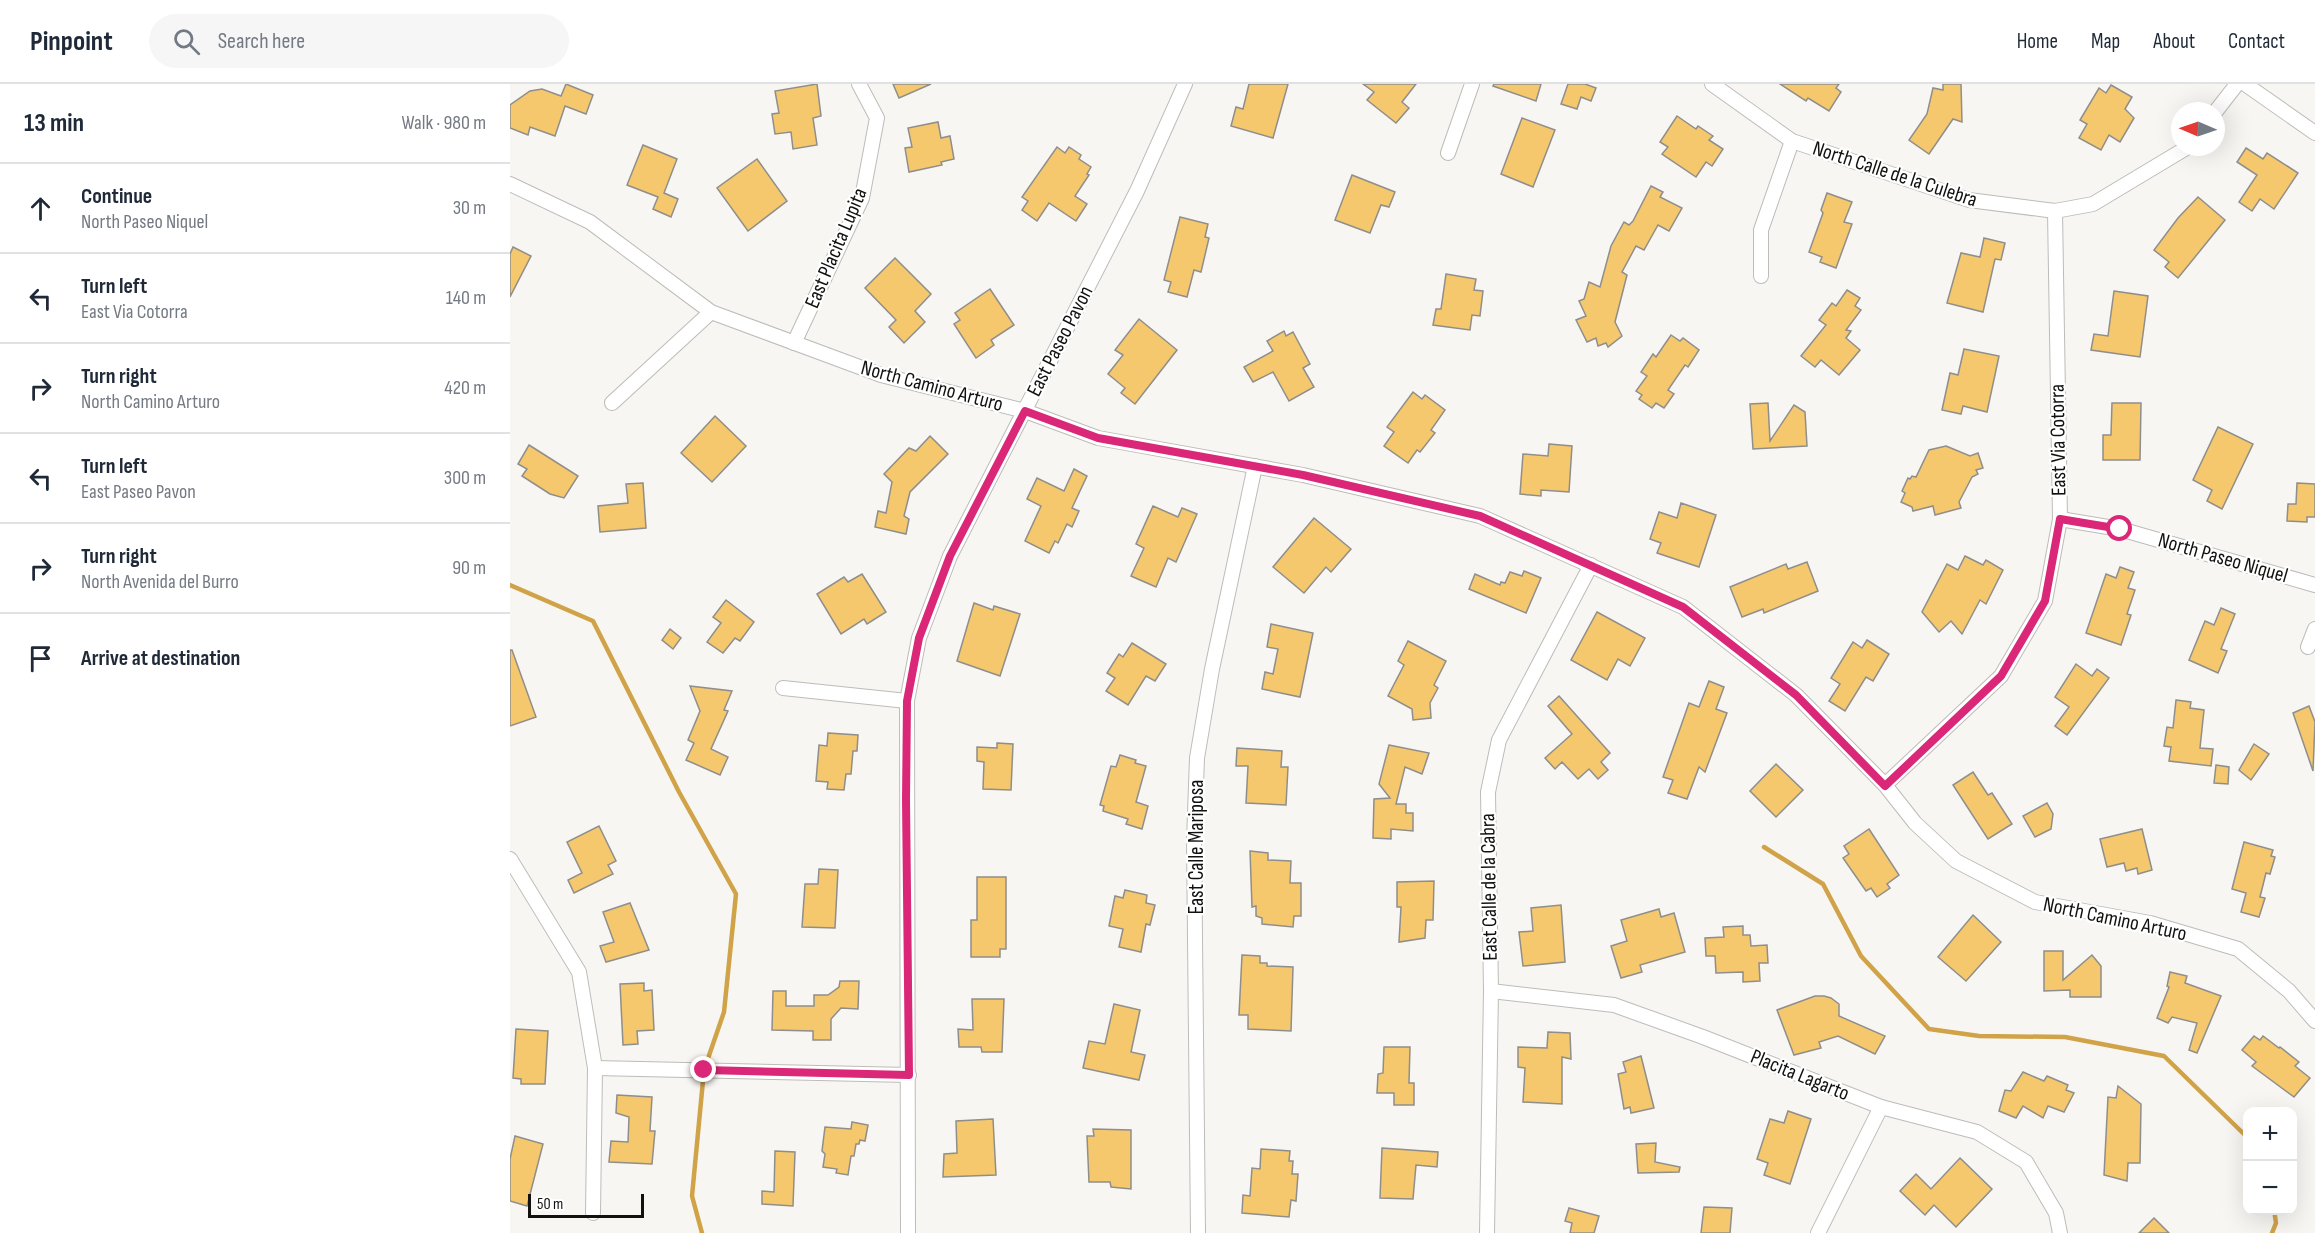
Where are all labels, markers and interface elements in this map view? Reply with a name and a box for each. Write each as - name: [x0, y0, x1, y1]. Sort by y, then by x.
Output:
- search box: [149, 14, 569, 68]
- text: Pinpoint: [30, 25, 113, 58]
- icon: search: [170, 25, 203, 58]
- text: Search here: [218, 28, 305, 55]
- text: Home: [2017, 29, 2058, 54]
- text: Map: [2091, 29, 2120, 54]
- text: About: [2153, 29, 2195, 54]
- text: Contact: [2228, 29, 2285, 54]
- north arrow: [2171, 102, 2225, 156]
- text: 13 min: [24, 108, 84, 139]
- text: Walk · 980 m: [402, 111, 486, 135]
- street label: North Calle de la Culebra: [1810, 136, 1980, 212]
- text: Continue: [81, 183, 152, 210]
- street label: East Placita Lupita: [799, 184, 873, 312]
- icon: ahead: [24, 192, 57, 225]
- text: 30 m: [453, 196, 486, 220]
- text: North Paseo Niquel: [81, 210, 208, 234]
- text: Turn left: [81, 273, 147, 300]
- icon: left: [24, 282, 57, 315]
- street label: East Paseo Pavon: [1021, 282, 1099, 400]
- text: 140 m: [446, 286, 486, 310]
- text: East Via Cotorra: [81, 300, 188, 324]
- street label: North Camino Arturo: [858, 355, 1006, 417]
- text: Turn right: [81, 363, 157, 390]
- icon: right: [24, 372, 57, 405]
- text: 420 m: [444, 376, 486, 400]
- street label: East Via Cotorra: [2045, 384, 2071, 496]
- text: North Camino Arturo: [81, 390, 220, 414]
- text: Turn left: [81, 453, 147, 480]
- icon: left: [24, 462, 57, 495]
- text: 300 m: [444, 466, 486, 490]
- text: East Paseo Pavon: [81, 480, 196, 504]
- route start: [2106, 515, 2132, 541]
- street label: North Paseo Niquel: [2155, 528, 2291, 588]
- text: Turn right: [81, 543, 157, 570]
- icon: right: [24, 552, 57, 585]
- text: 90 m: [452, 556, 486, 580]
- text: North Avenida del Burro: [81, 570, 239, 594]
- icon: arrive: [24, 642, 57, 675]
- text: Arrive at destination: [81, 645, 240, 672]
- street label: East Calle Mariposa: [1184, 780, 1209, 914]
- street label: East Calle de la Cabra: [1475, 813, 1503, 961]
- street label: North Camino Arturo: [2041, 892, 2189, 946]
- street label: Placita Lagarto: [1747, 1044, 1853, 1106]
- route end: [690, 1056, 716, 1082]
- map controls: [2243, 1107, 2297, 1215]
- button: +: [2243, 1107, 2297, 1161]
- button: −: [2243, 1161, 2297, 1215]
- scale bar: [528, 1191, 644, 1218]
- text: 50 m: [537, 1195, 563, 1214]

